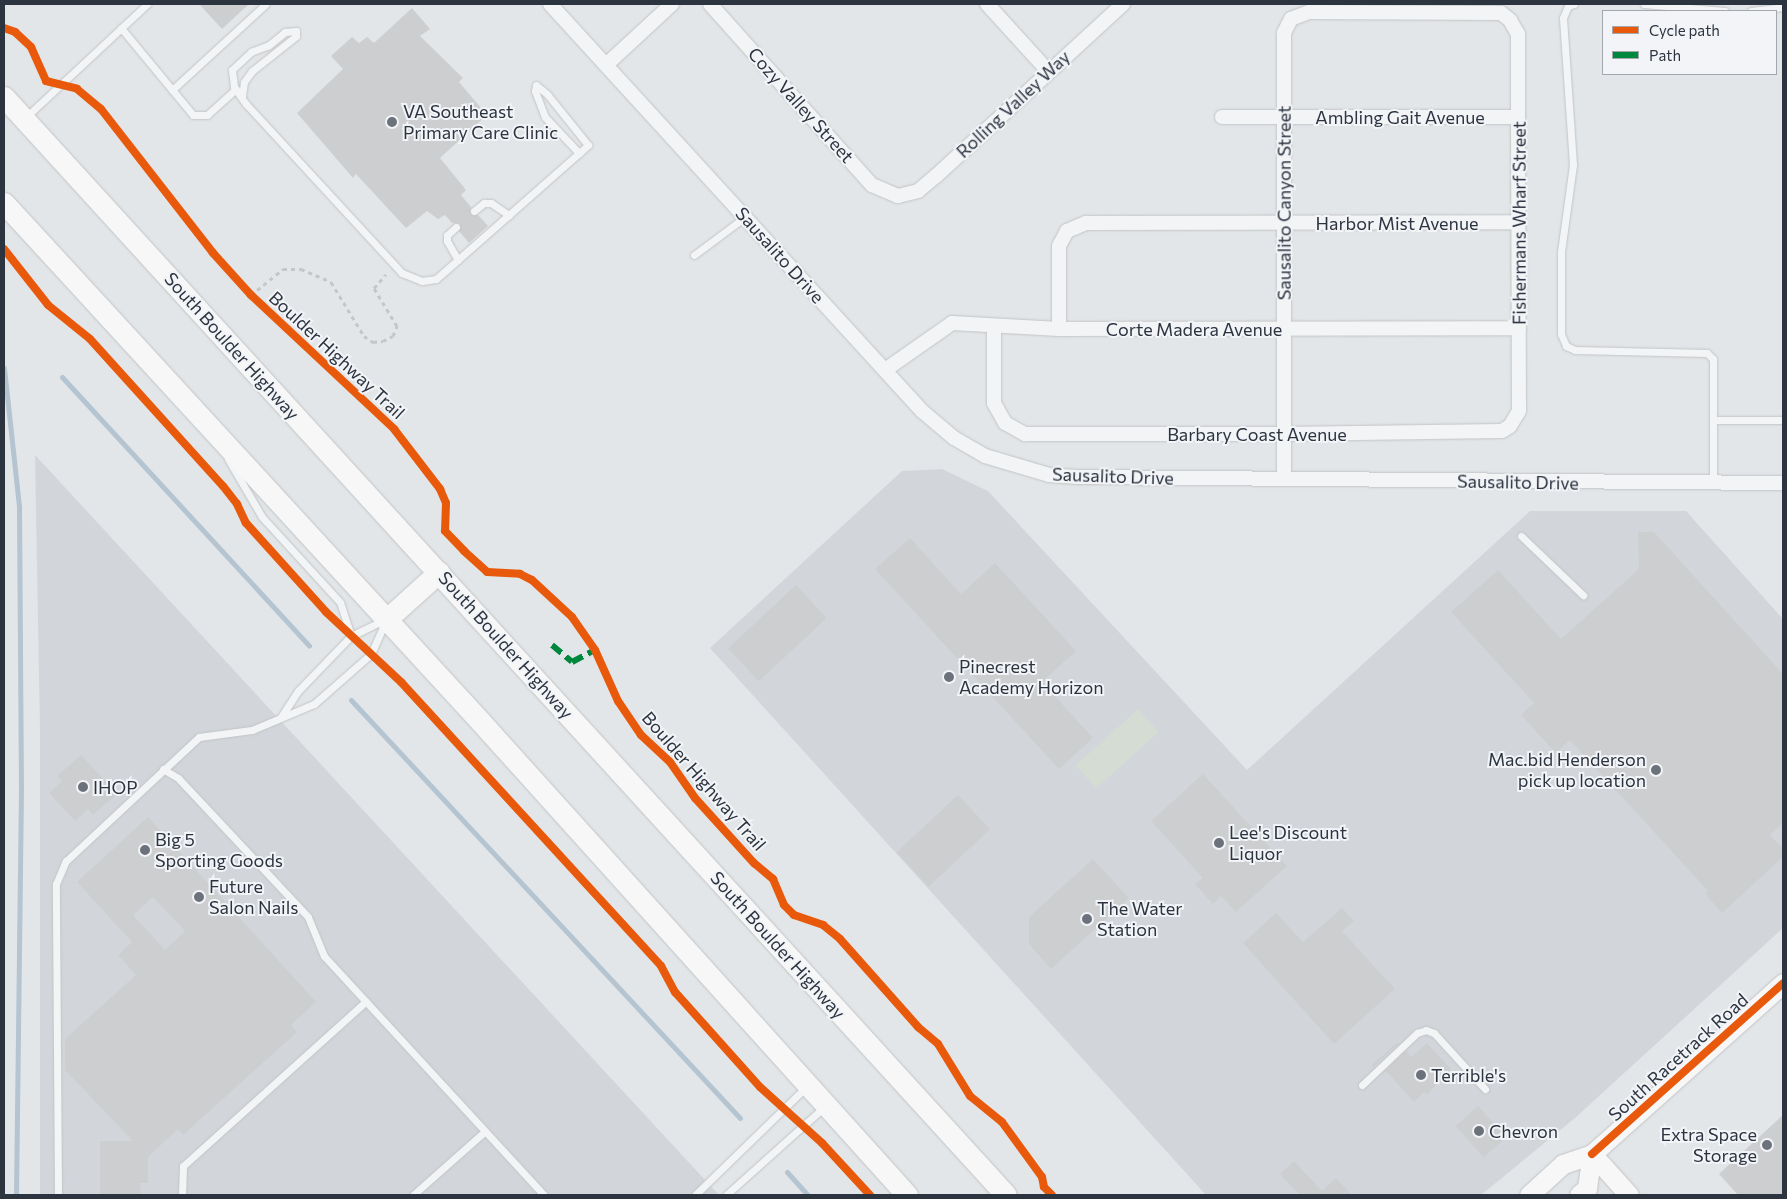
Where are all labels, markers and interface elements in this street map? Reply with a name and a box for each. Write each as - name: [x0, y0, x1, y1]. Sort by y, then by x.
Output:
- legend: [1602, 10, 1777, 75]
- text: Cycle path: [1649, 21, 1720, 39]
- street label: Cozy Valley Street: [744, 43, 858, 167]
- street label: Rolling Valley Way: [952, 46, 1074, 162]
- text: Path: [1649, 46, 1681, 64]
- place label: VA Southeast Primary Care Clinic: [403, 101, 558, 144]
- street label: Sausalito Canyon Street: [1273, 106, 1295, 300]
- street label: Ambling Gait Avenue: [1315, 106, 1485, 128]
- marker: VA Southeast Primary Care Clinic: [385, 115, 399, 129]
- street label: Fishermans Wharf Street: [1508, 121, 1530, 325]
- street label: Sausalito Drive: [731, 203, 829, 307]
- street label: Harbor Mist Avenue: [1316, 212, 1478, 234]
- street label: South Boulder Highway: [160, 268, 304, 424]
- street label: Boulder Highway Trail: [265, 287, 409, 423]
- street label: Corte Madera Avenue: [1106, 318, 1282, 340]
- street label: Barbary Coast Avenue: [1167, 423, 1347, 445]
- street label: Sausalito Drive: [1052, 463, 1174, 489]
- street label: Sausalito Drive: [1457, 470, 1579, 494]
- street label: South Boulder Highway: [434, 567, 578, 723]
- place label: Pinecrest Academy Horizon: [959, 656, 1104, 699]
- marker: Pinecrest Academy Horizon: [943, 671, 955, 683]
- street label: Boulder Highway Trail: [638, 707, 770, 855]
- place label: Mac.bid Henderson pick up location: [1488, 749, 1646, 792]
- marker: Mac.bid Henderson pick up location: [1650, 764, 1662, 776]
- place label: IHOP: [93, 776, 138, 798]
- marker: IHOP: [77, 781, 89, 793]
- place label: Lee's Discount Liquor: [1229, 822, 1347, 864]
- place label: Big 5 Sporting Goods: [155, 829, 283, 872]
- marker: Lee's Discount Liquor: [1213, 837, 1225, 849]
- marker: Big 5 Sporting Goods: [139, 844, 151, 856]
- street label: South Boulder Highway: [706, 867, 850, 1023]
- place label: Future Salon Nails: [209, 876, 298, 919]
- marker: Future Salon Nails: [193, 891, 205, 903]
- place label: The Water Station: [1097, 898, 1183, 941]
- marker: The Water Station: [1081, 913, 1093, 925]
- street label: South Racetrack Road: [1604, 989, 1752, 1125]
- place label: Terrible's: [1431, 1064, 1506, 1086]
- marker: Terrible's: [1415, 1069, 1427, 1081]
- place label: Chevron: [1489, 1120, 1558, 1142]
- place label: Extra Space Storage: [1660, 1124, 1757, 1166]
- marker: Chevron: [1473, 1125, 1485, 1137]
- marker: Extra Space Storage: [1761, 1139, 1773, 1151]

